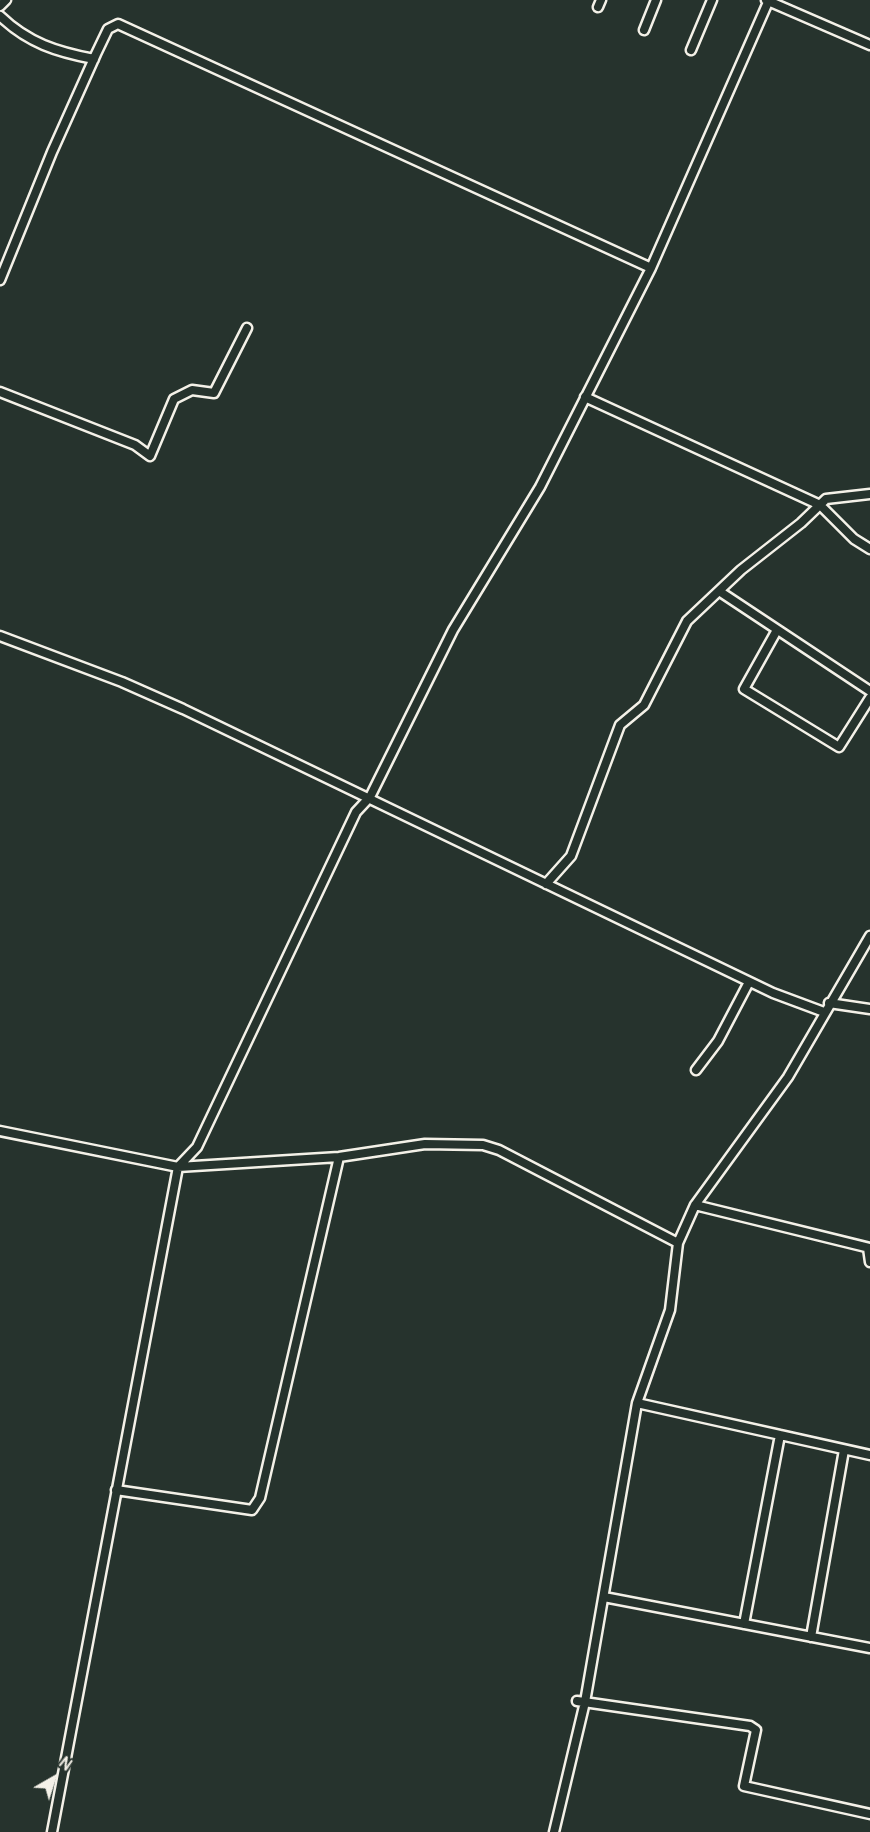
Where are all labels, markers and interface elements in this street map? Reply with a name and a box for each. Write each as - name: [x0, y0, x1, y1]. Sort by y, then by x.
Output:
- north arrow: [24, 1748, 84, 1808]
- text: N: [55, 1753, 76, 1775]

